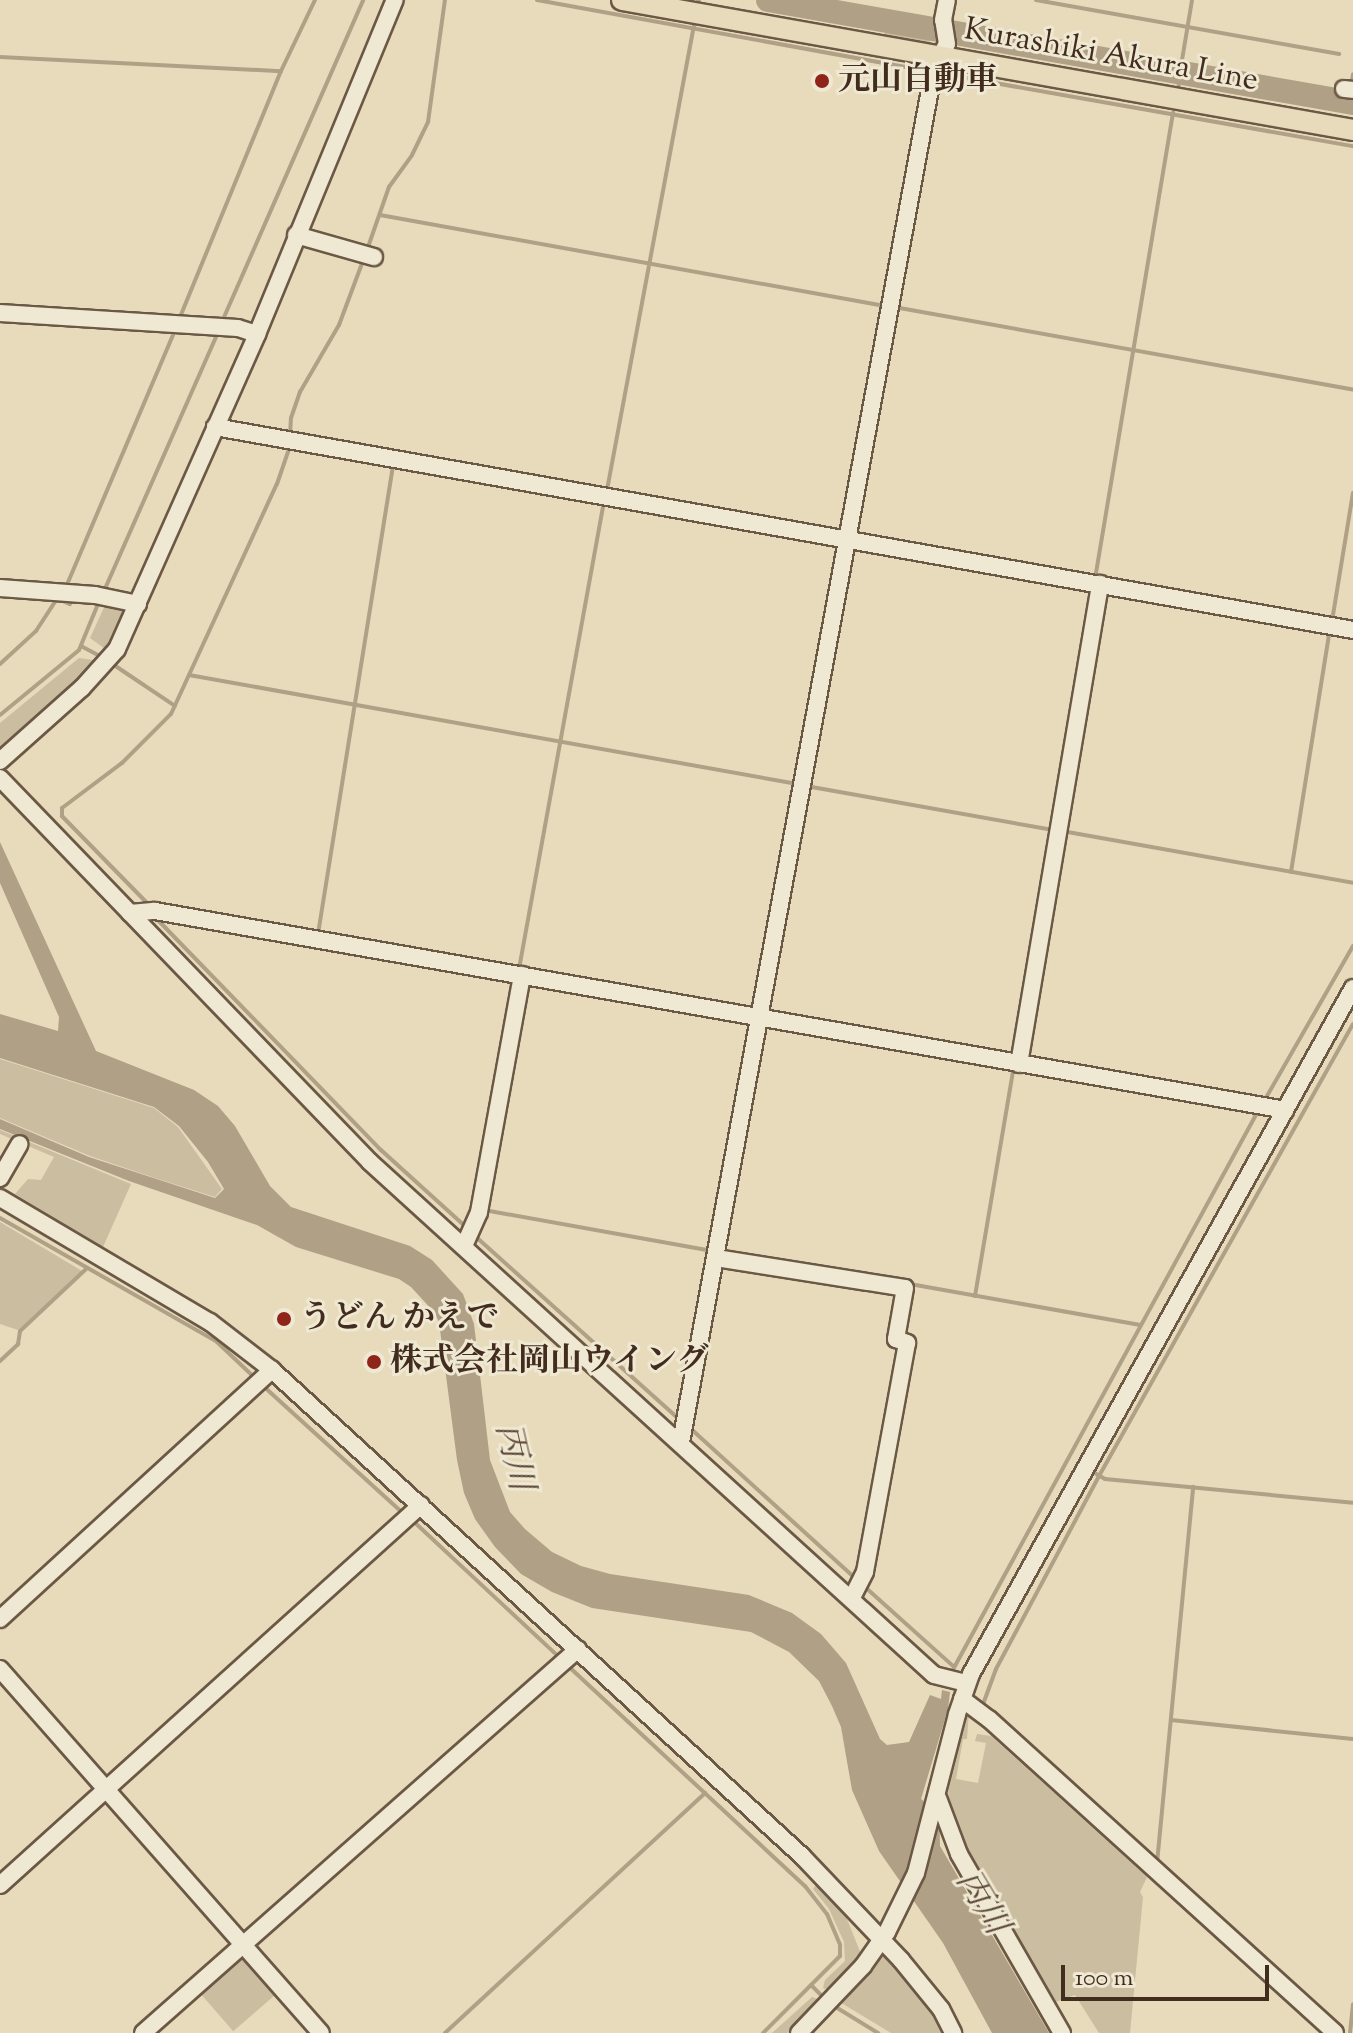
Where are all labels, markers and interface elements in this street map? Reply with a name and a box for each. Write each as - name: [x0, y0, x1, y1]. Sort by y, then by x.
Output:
- street label: Kurashiki Akura Line: [961, 11, 1261, 101]
- place label: 元山自動車: [838, 62, 998, 100]
- marker: 元山自動車: [813, 72, 831, 90]
- place label: うどん かえで: [300, 1300, 499, 1338]
- marker: うどん かえで: [275, 1310, 293, 1328]
- place label: 株式会社岡山ウイング: [390, 1343, 710, 1381]
- marker: 株式会社岡山ウイング: [365, 1353, 383, 1371]
- water label: 丙川: [485, 1419, 541, 1495]
- water label: 丙川: [946, 1863, 1016, 1943]
- scale bar: [1065, 1949, 1273, 1999]
- text: 100 m: [1075, 1962, 1133, 1996]

